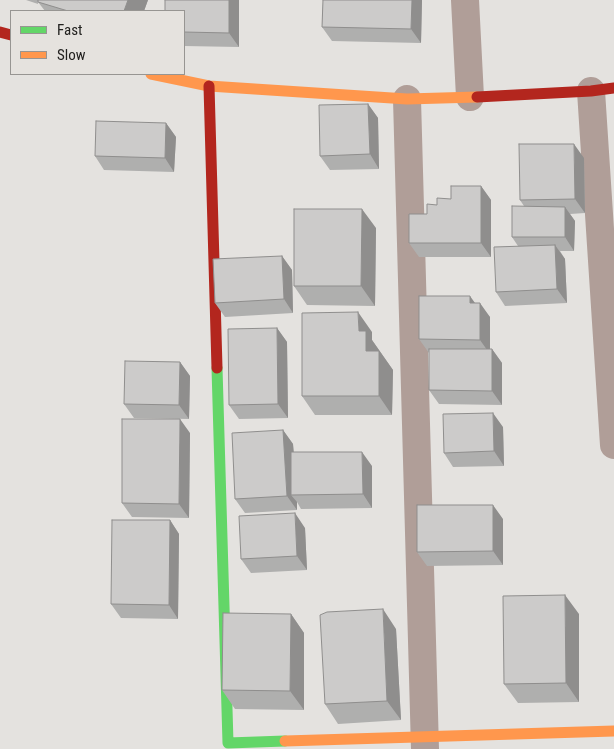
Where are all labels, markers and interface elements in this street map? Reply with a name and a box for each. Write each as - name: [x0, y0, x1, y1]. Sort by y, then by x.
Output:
- legend: [10, 10, 185, 75]
- text: Fast: [57, 21, 82, 39]
- text: Slow: [57, 46, 86, 64]

